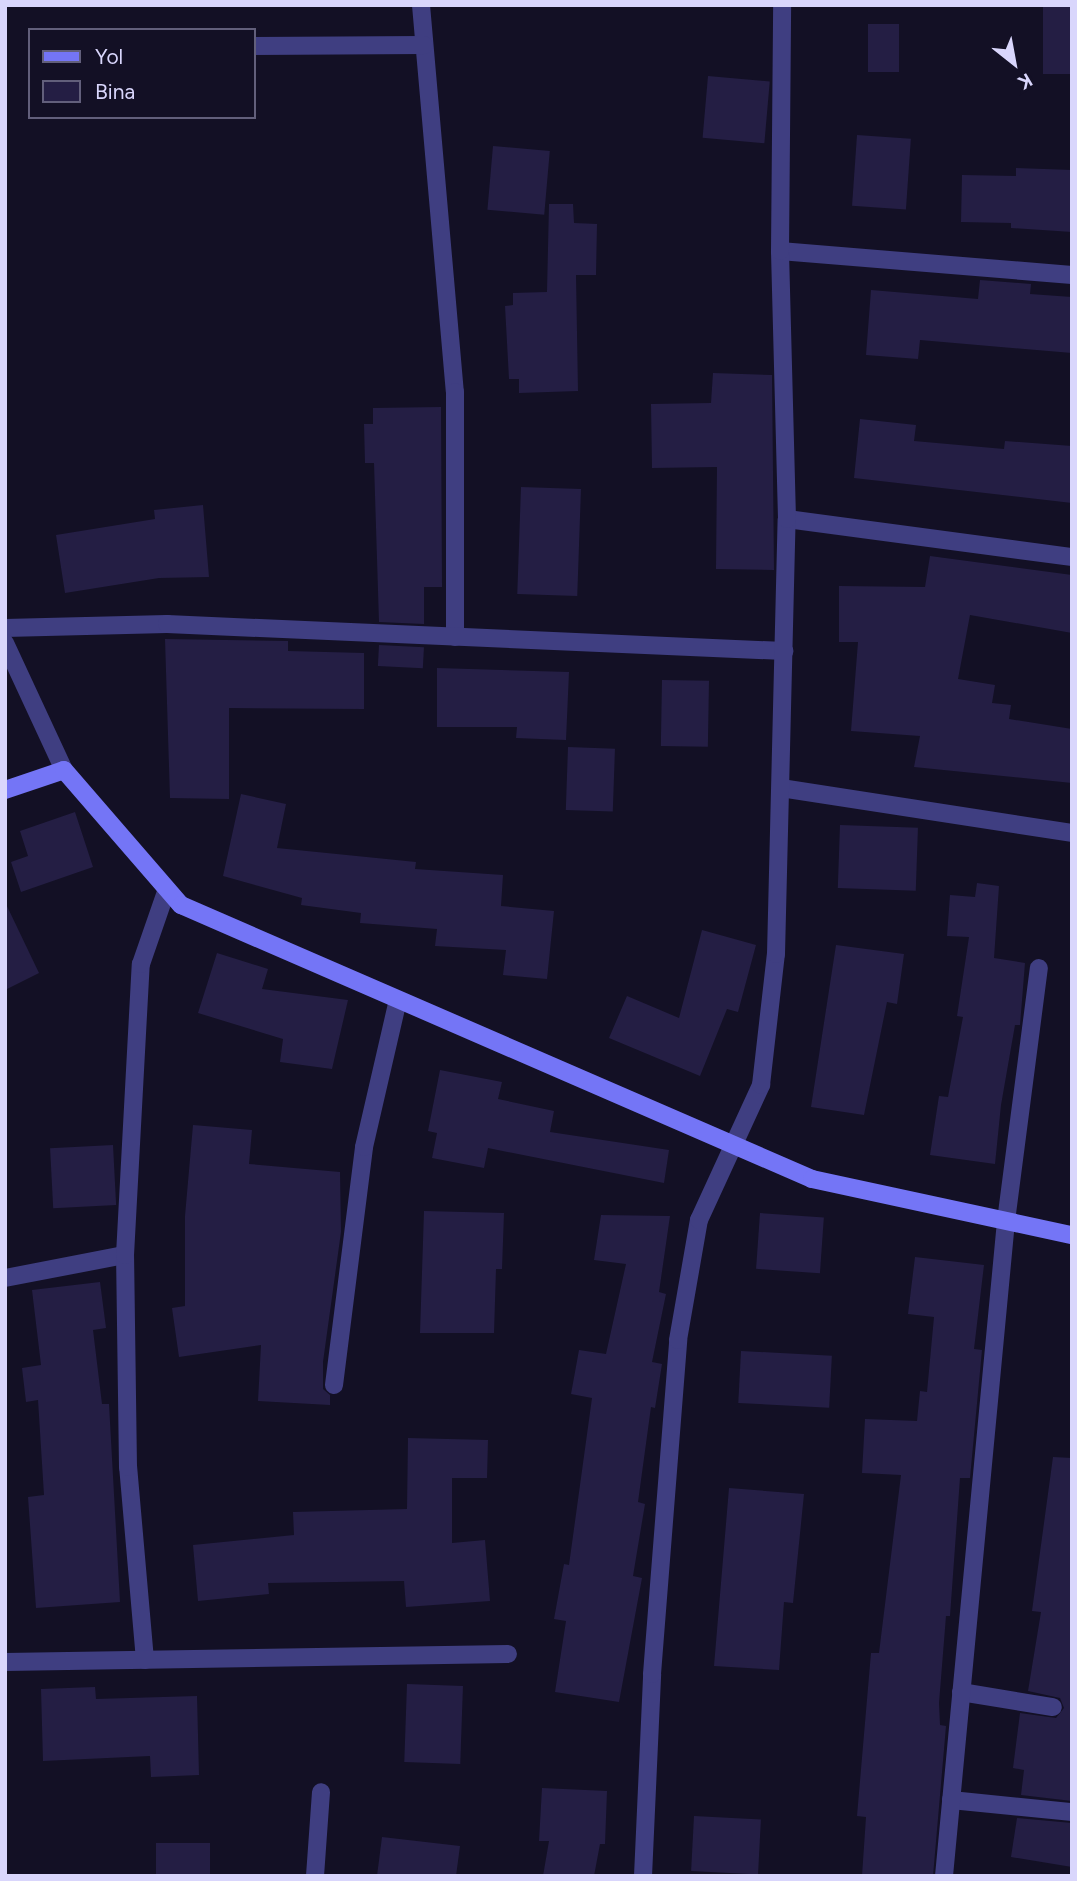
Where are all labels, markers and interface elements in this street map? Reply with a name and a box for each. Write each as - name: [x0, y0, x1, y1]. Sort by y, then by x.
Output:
- legend: [28, 28, 256, 119]
- north arrow: [979, 28, 1049, 98]
- text: Yol: [95, 44, 123, 69]
- text: K: [1014, 68, 1036, 95]
- text: Bina: [95, 79, 135, 104]

